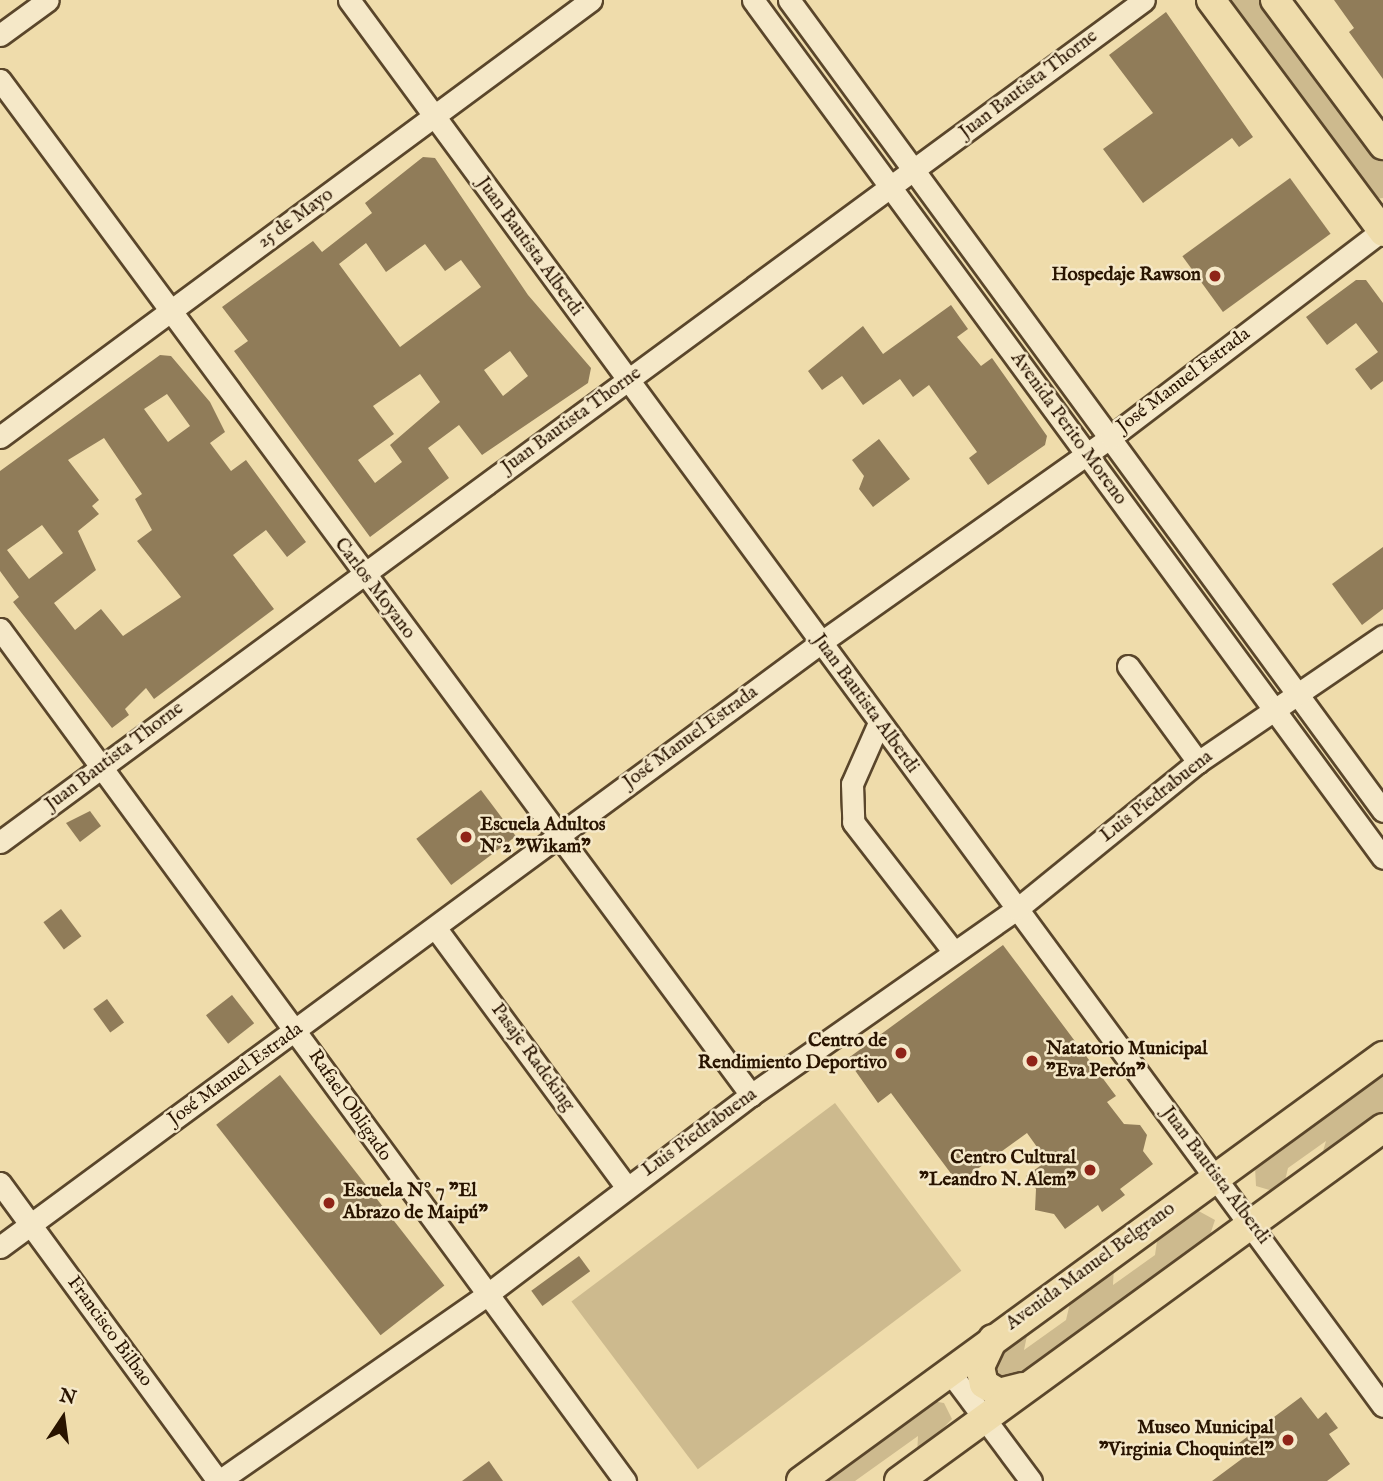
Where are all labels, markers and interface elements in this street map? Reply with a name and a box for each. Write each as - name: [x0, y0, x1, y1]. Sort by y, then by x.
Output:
- street label: Juan Bautista Thorne: [955, 26, 1103, 144]
- street label: Juan Bautista Alberdi: [471, 173, 587, 321]
- street label: 25 de Mayo: [254, 184, 338, 254]
- place label: Hospedaje Rawson: [1052, 265, 1201, 287]
- marker: Hospedaje Rawson: [1207, 268, 1223, 284]
- street label: José Manuel Estrada: [1113, 323, 1255, 439]
- street label: Avenida Perito Moreno: [1005, 348, 1131, 510]
- street label: Juan Bautista Thorne: [498, 363, 646, 479]
- street label: Carlos Moyano: [329, 534, 419, 644]
- street label: Juan Bautista Alberdi: [807, 630, 923, 778]
- street label: José Manuel Estrada: [619, 681, 763, 795]
- street label: Juan Bautista Thorne: [41, 698, 189, 816]
- street label: Luis Piedrabuena: [1096, 746, 1218, 848]
- place label: Escuela Adultos N°2 "Wikam": [480, 815, 606, 859]
- marker: Escuela Adultos N°2 "Wikam": [458, 829, 474, 845]
- street label: Pasaje Radcking: [485, 1000, 579, 1116]
- street label: José Manuel Estrada: [164, 1018, 308, 1132]
- place label: Centro de Rendimiento Deportivo: [698, 1031, 887, 1075]
- place label: Natatorio Municipal "Eva Perón": [1046, 1039, 1207, 1083]
- marker: Centro de Rendimiento Deportivo: [893, 1045, 909, 1061]
- street label: Rafael Obligado: [302, 1046, 396, 1166]
- marker: Natatorio Municipal "Eva Perón": [1024, 1053, 1040, 1069]
- street label: Luis Piedrabuena: [638, 1084, 762, 1182]
- street label: Juan Bautista Alberdi: [1156, 1103, 1274, 1249]
- place label: Centro Cultural "Leandro N. Alem": [919, 1148, 1076, 1192]
- marker: Centro Cultural "Leandro N. Alem": [1082, 1162, 1098, 1178]
- place label: Escuela Nº 7 "El Abrazo de Maipú": [343, 1181, 488, 1225]
- marker: Escuela Nº 7 "El Abrazo de Maipú": [321, 1195, 337, 1211]
- street label: Avenida Manuel Belgrano: [1002, 1198, 1180, 1336]
- street label: Francisco Bilbao: [61, 1272, 157, 1392]
- north arrow: [28, 1383, 98, 1453]
- text: N: [57, 1384, 78, 1411]
- place label: Museo Municipal "Virginia Choquintel": [1099, 1418, 1274, 1462]
- marker: Museo Municipal "Virginia Choquintel": [1280, 1432, 1296, 1448]

